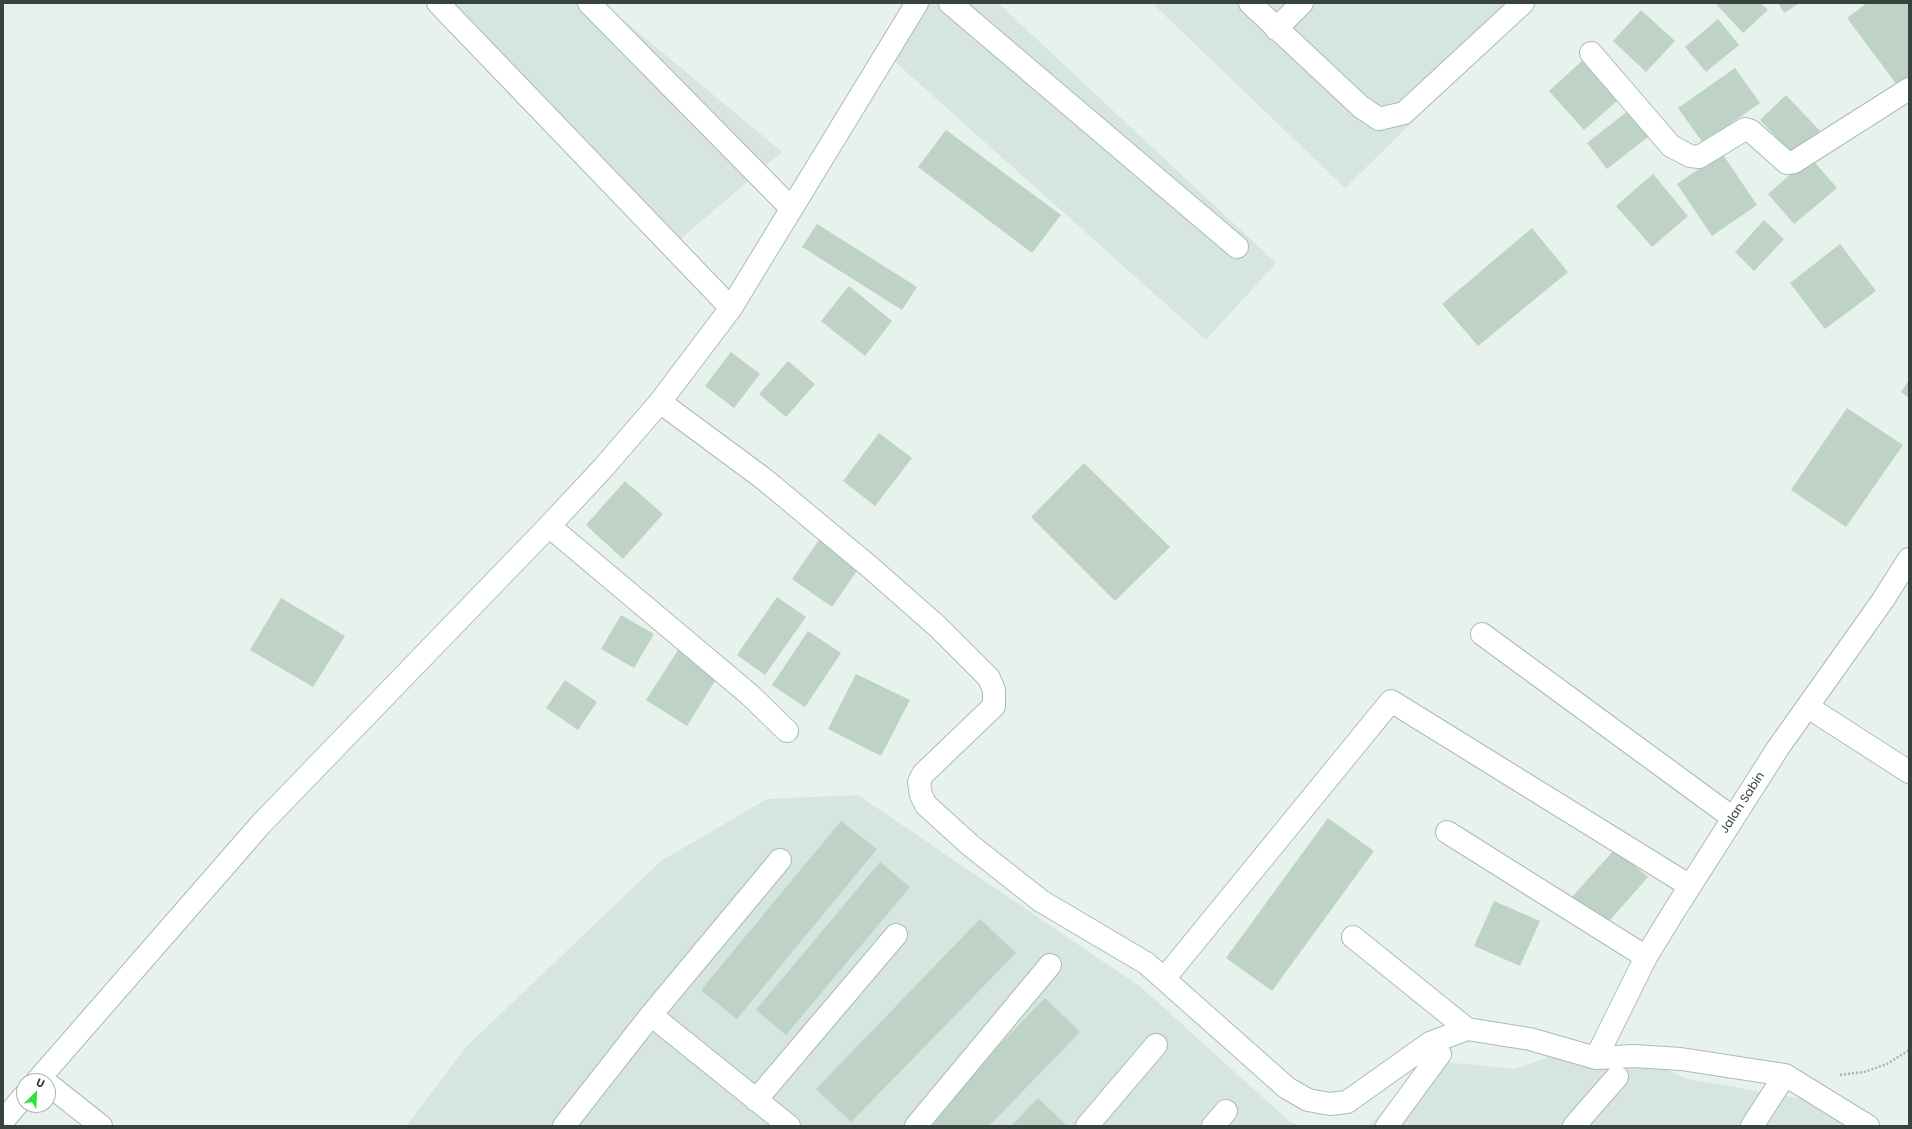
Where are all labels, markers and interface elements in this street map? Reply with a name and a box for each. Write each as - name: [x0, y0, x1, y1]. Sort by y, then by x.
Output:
- street label: Jalan Sabin: [1718, 770, 1768, 836]
- north arrow: [16, 1073, 56, 1113]
- text: U: [34, 1074, 47, 1092]

